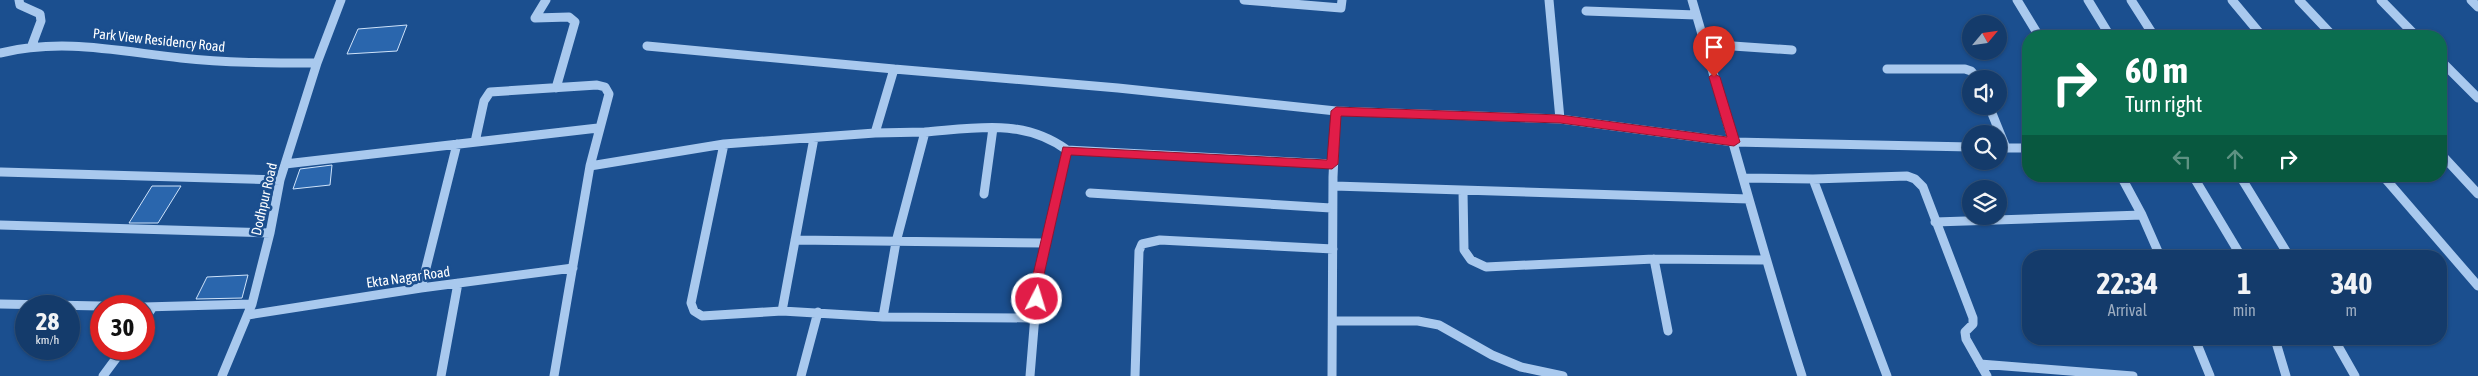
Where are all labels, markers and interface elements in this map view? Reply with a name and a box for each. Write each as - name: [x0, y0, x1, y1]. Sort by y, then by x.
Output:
- north arrow: [1962, 15, 2008, 60]
- map controls: [1962, 15, 2007, 225]
- street label: Park View Residency Road: [92, 25, 226, 55]
- pin: [1693, 26, 1735, 77]
- icon: arrive: [1700, 33, 1728, 61]
- icon: right: [2042, 50, 2107, 115]
- text: 60 m: [2125, 50, 2188, 90]
- button: sound: [1962, 70, 2007, 115]
- text: Turn right: [2125, 91, 2202, 117]
- button: search: [1962, 125, 2007, 170]
- icon: left: [2168, 145, 2196, 173]
- icon: ahead: [2221, 145, 2249, 173]
- icon: right: [2274, 145, 2302, 173]
- street label: Dodhpur Road: [248, 161, 280, 237]
- button: layers: [1962, 180, 2007, 225]
- street label: Ekta Nagar Road: [365, 263, 451, 291]
- text: 22:34: [2096, 266, 2158, 300]
- text: 1: [2237, 266, 2251, 300]
- text: 340: [2330, 266, 2372, 300]
- position arrow: [1010, 272, 1062, 324]
- speed limit sign: 30: [90, 295, 155, 360]
- text: Arrival: [2108, 301, 2147, 319]
- text: min: [2233, 301, 2256, 319]
- text: m: [2346, 301, 2357, 319]
- text: 28: [36, 307, 59, 335]
- text: km/h: [36, 333, 59, 347]

